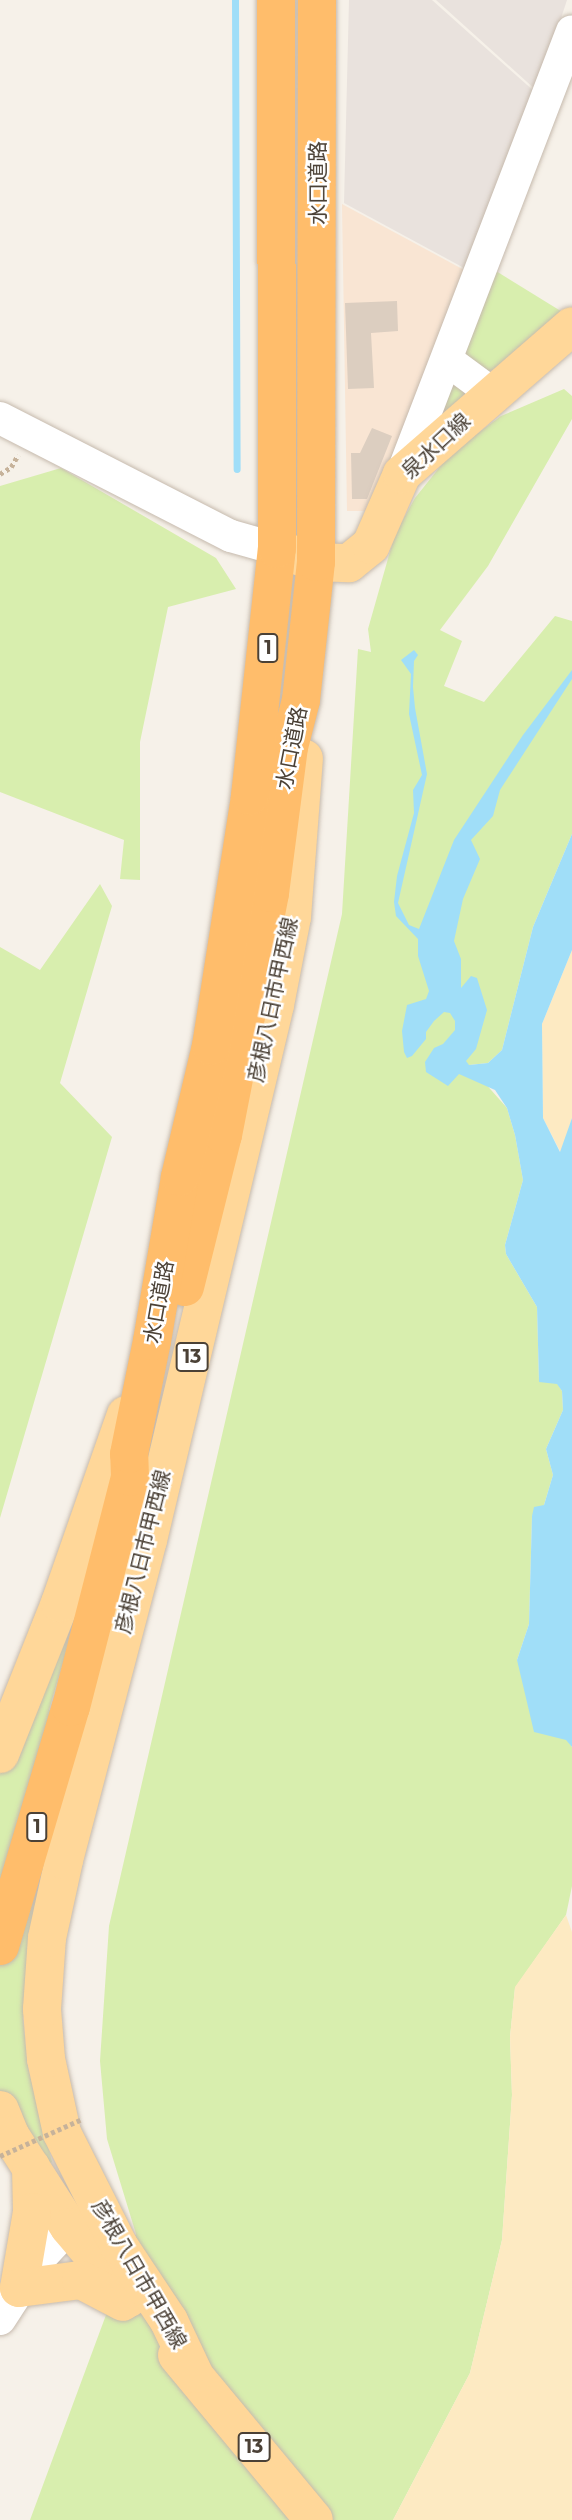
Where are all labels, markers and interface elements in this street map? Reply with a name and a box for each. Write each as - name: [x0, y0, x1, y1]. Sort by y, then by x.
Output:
- street label: 水口道路: [305, 141, 331, 225]
- street label: 泉水口線: [397, 408, 475, 484]
- road number: 1: [256, 632, 280, 664]
- street label: 水口道路: [272, 704, 312, 792]
- street label: 彦根八日市甲西線: [243, 915, 303, 1085]
- street label: 水口道路: [139, 1258, 179, 1346]
- road number: 13: [174, 1342, 210, 1372]
- street label: 彦根八日市甲西線: [110, 1467, 176, 1637]
- road number: 1: [25, 1812, 49, 1842]
- street label: 彦根八日市甲西線: [86, 2195, 192, 2353]
- road number: 13: [236, 2432, 272, 2462]

